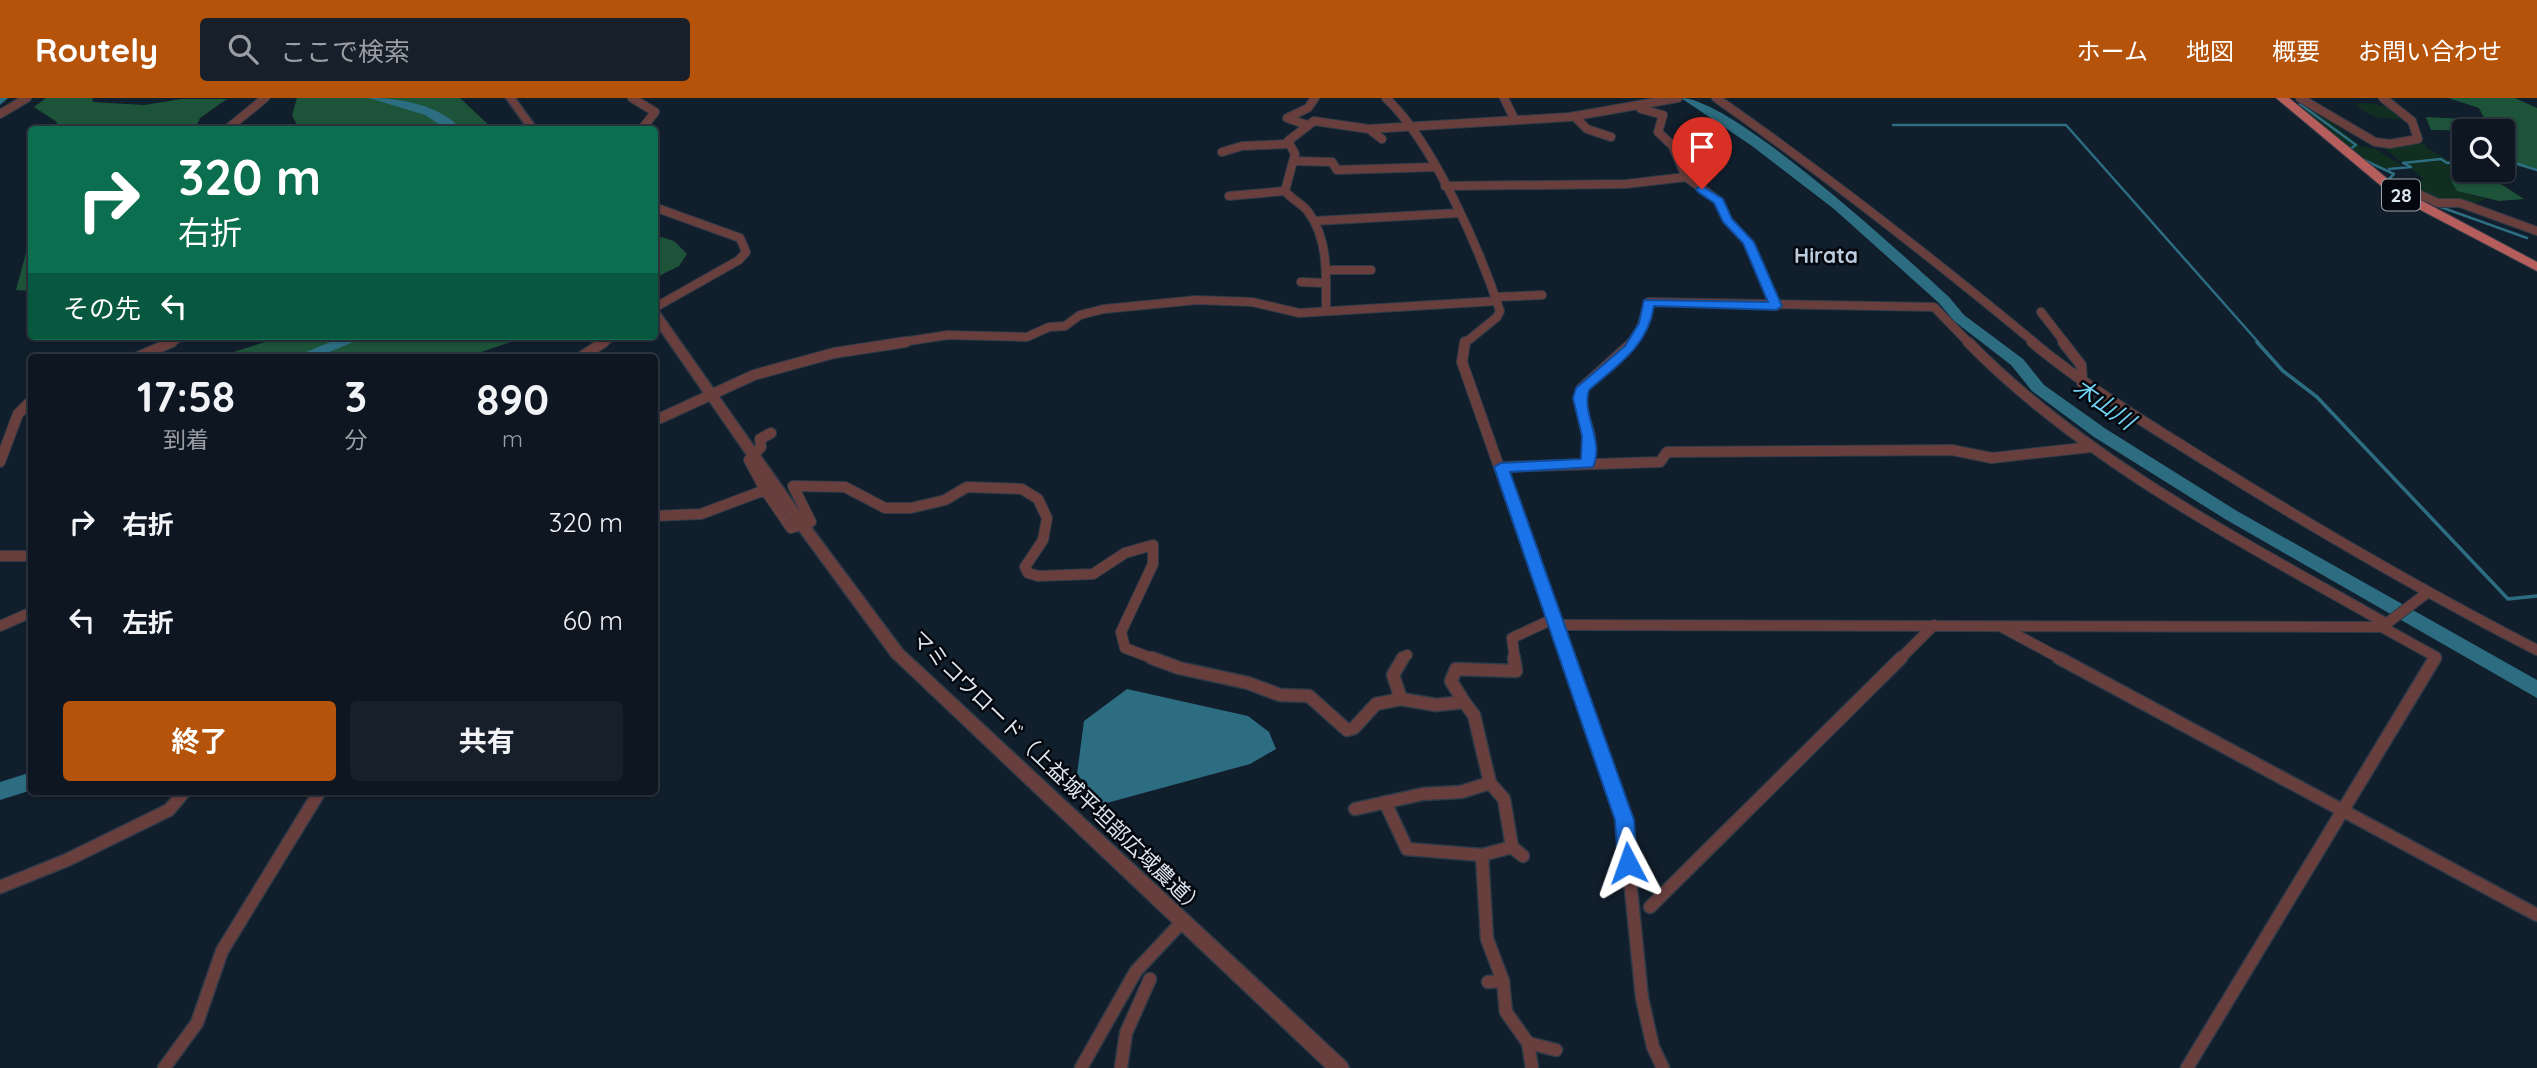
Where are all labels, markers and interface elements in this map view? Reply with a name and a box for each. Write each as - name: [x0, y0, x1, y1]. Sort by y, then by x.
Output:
- search box: [200, 18, 690, 81]
- text: Routely: [35, 29, 158, 70]
- icon: search: [224, 30, 262, 68]
- text: ここで検索: [280, 35, 410, 68]
- text: ホーム: [2077, 36, 2148, 66]
- text: 地図: [2186, 36, 2234, 66]
- text: 概要: [2272, 36, 2320, 66]
- text: お問い合わせ: [2358, 36, 2502, 66]
- pin: [1672, 117, 1732, 189]
- map controls: [2452, 119, 2515, 182]
- button: search: [2452, 119, 2515, 182]
- icon: arrive: [1683, 128, 1721, 166]
- text: 320 m: [178, 146, 321, 207]
- icon: right: [63, 154, 154, 245]
- road number: 28: [2382, 180, 2420, 211]
- text: 右折: [178, 212, 242, 252]
- district label: Hirata: [1794, 242, 1858, 268]
- icon: left: [155, 287, 193, 325]
- text: その先: [63, 292, 141, 325]
- text: 17:58: [137, 370, 235, 423]
- text: 3: [344, 370, 367, 423]
- water label: 木山川: [2068, 372, 2143, 437]
- text: 890: [476, 373, 549, 426]
- text: m: [502, 424, 523, 453]
- text: 到着: [163, 425, 209, 454]
- text: 分: [344, 425, 367, 454]
- icon: right: [63, 503, 101, 541]
- text: 320 m: [549, 506, 623, 539]
- text: 右折: [122, 508, 174, 541]
- icon: left: [63, 601, 101, 639]
- text: 60 m: [563, 604, 623, 637]
- text: 左折: [122, 606, 174, 639]
- street label: マミコウロード（上益城平坦部広域農道）: [906, 625, 1211, 920]
- button: 終了: [63, 701, 336, 781]
- button: 共有: [350, 701, 623, 781]
- position arrow: [1591, 826, 1665, 900]

